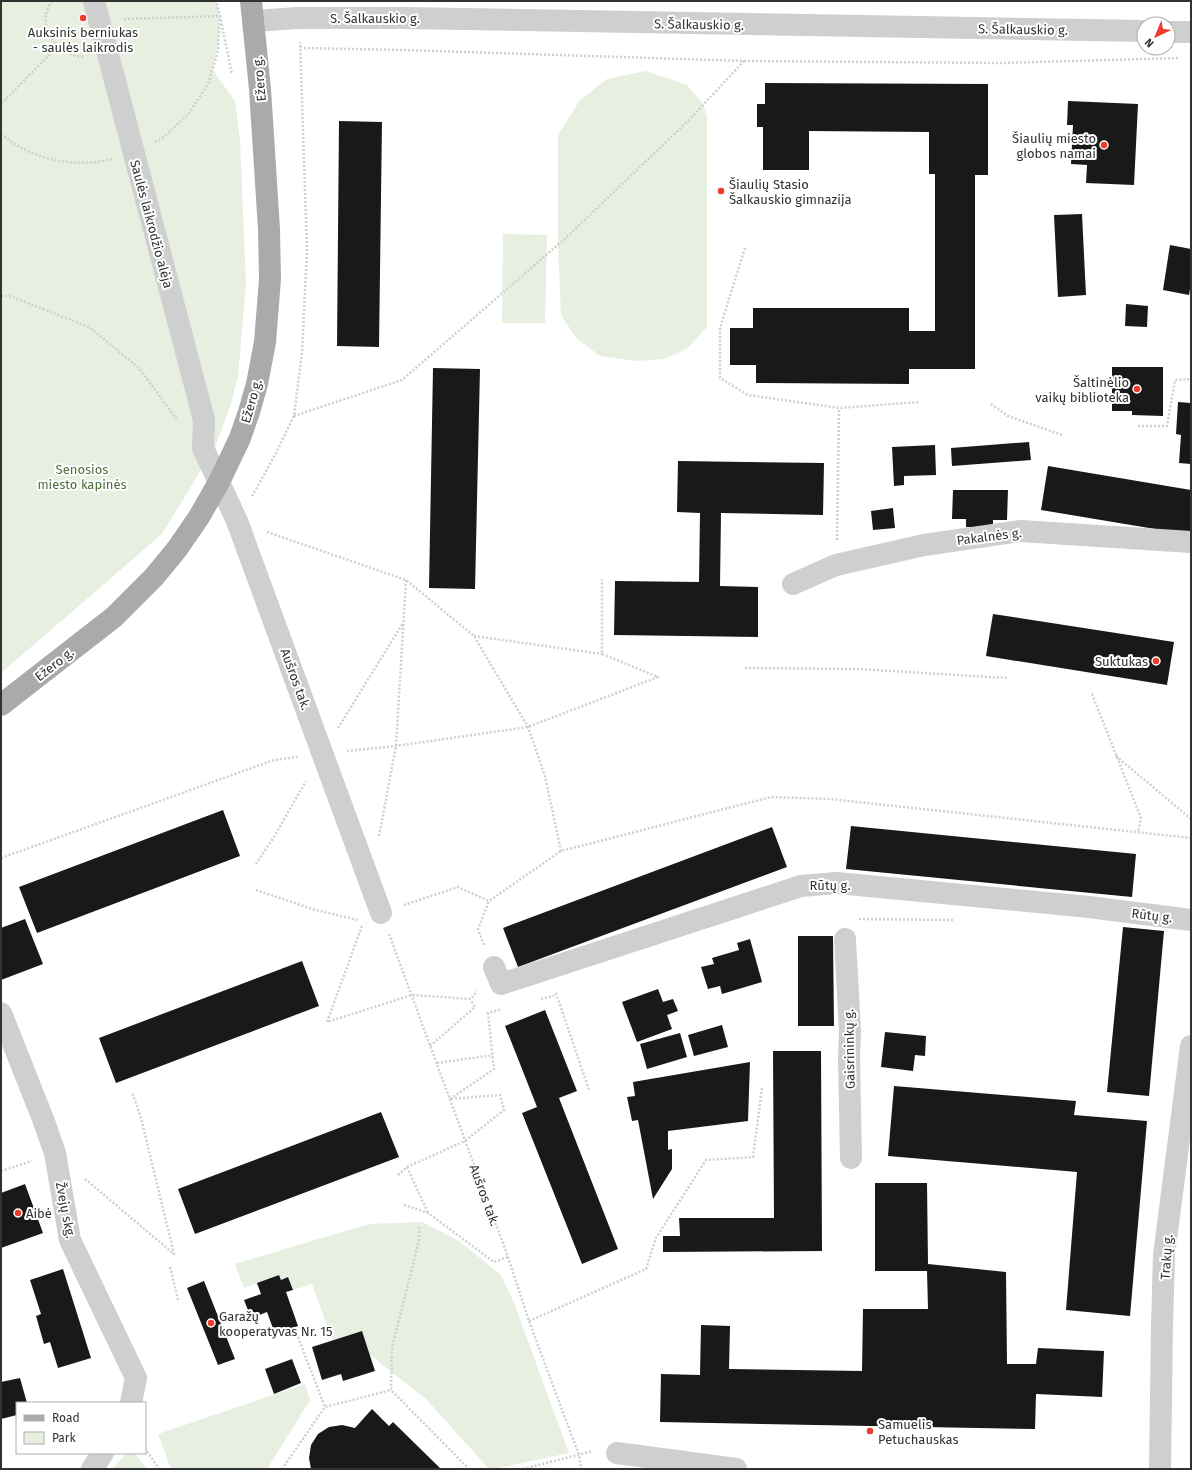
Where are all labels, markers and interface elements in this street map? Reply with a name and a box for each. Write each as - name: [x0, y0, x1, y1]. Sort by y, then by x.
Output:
- street label: S. Šalkauskio g.: [330, 10, 420, 26]
- marker: Auksinis berniukas - saulės laikrodis: [78, 13, 88, 23]
- street label: S. Šalkauskio g.: [654, 15, 744, 33]
- north arrow: [1136, 16, 1176, 56]
- street label: S. Šalkauskio g.: [978, 20, 1068, 38]
- place label: Auksinis berniukas - saulės laikrodis: [28, 25, 138, 55]
- text: N: [1142, 36, 1157, 50]
- street label: Ežero g.: [250, 56, 269, 102]
- place label: Šiaulių miesto globos namai: [1012, 130, 1096, 161]
- marker: Šiaulių miesto globos namai: [1099, 140, 1109, 150]
- street label: Saulės laikrodžio alėja: [127, 158, 176, 290]
- place label: Šiaulių Stasio Šalkauskio gimnazija: [729, 176, 852, 207]
- marker: Šiaulių Stasio Šalkauskio gimnazija: [716, 186, 726, 196]
- place label: Šaltinėlio vaikų biblioteka: [1035, 374, 1129, 405]
- street label: Ežero g.: [238, 377, 265, 425]
- marker: Šaltinėlio vaikų biblioteka: [1132, 384, 1142, 394]
- park label: Senosios miesto kapinės: [37, 462, 127, 492]
- street label: Pakalnės g.: [956, 525, 1022, 548]
- street label: Ežero g.: [32, 645, 77, 684]
- street label: Aušros tak.: [277, 646, 314, 712]
- place label: Suktukas: [1095, 654, 1148, 669]
- marker: Suktukas: [1151, 656, 1161, 666]
- street label: Rūtų g.: [809, 878, 851, 893]
- street label: Rūtų g.: [1131, 906, 1173, 925]
- street label: Gaisrininkų g.: [841, 1009, 858, 1089]
- street label: Aušros tak.: [466, 1162, 503, 1228]
- street label: Žvejų skg.: [53, 1180, 79, 1240]
- place label: Aibė: [26, 1206, 52, 1221]
- marker: Aibė: [13, 1208, 23, 1218]
- street label: Trakų g.: [1157, 1234, 1176, 1280]
- place label: Garažų kooperatyvas Nr. 15: [219, 1309, 332, 1339]
- marker: Garažų kooperatyvas Nr. 15: [206, 1318, 216, 1328]
- legend: [16, 1402, 146, 1454]
- text: Road: [52, 1411, 80, 1425]
- place label: Samuelis Petuchauskas: [878, 1417, 959, 1447]
- marker: Samuelis Petuchauskas: [865, 1426, 875, 1436]
- text: Park: [52, 1431, 76, 1445]

